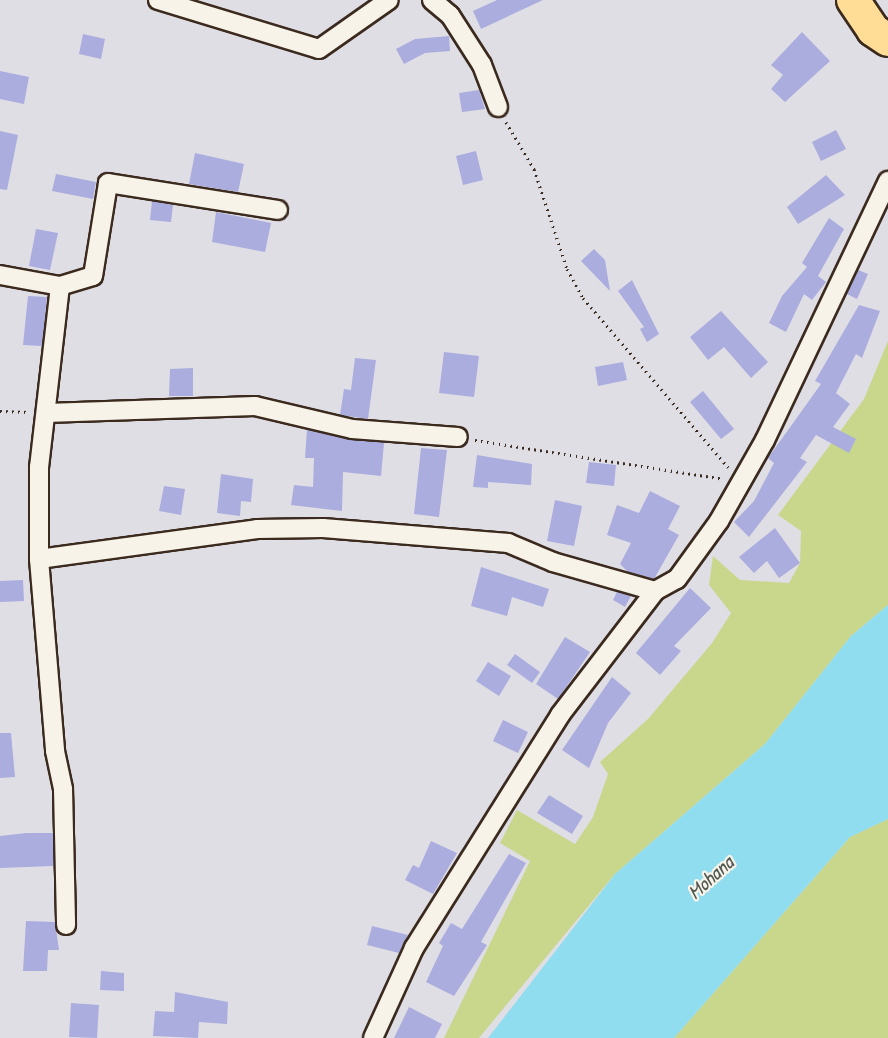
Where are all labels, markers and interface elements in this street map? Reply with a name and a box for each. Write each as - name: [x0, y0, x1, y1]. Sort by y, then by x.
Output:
- water label: Mohana: [682, 850, 738, 904]

